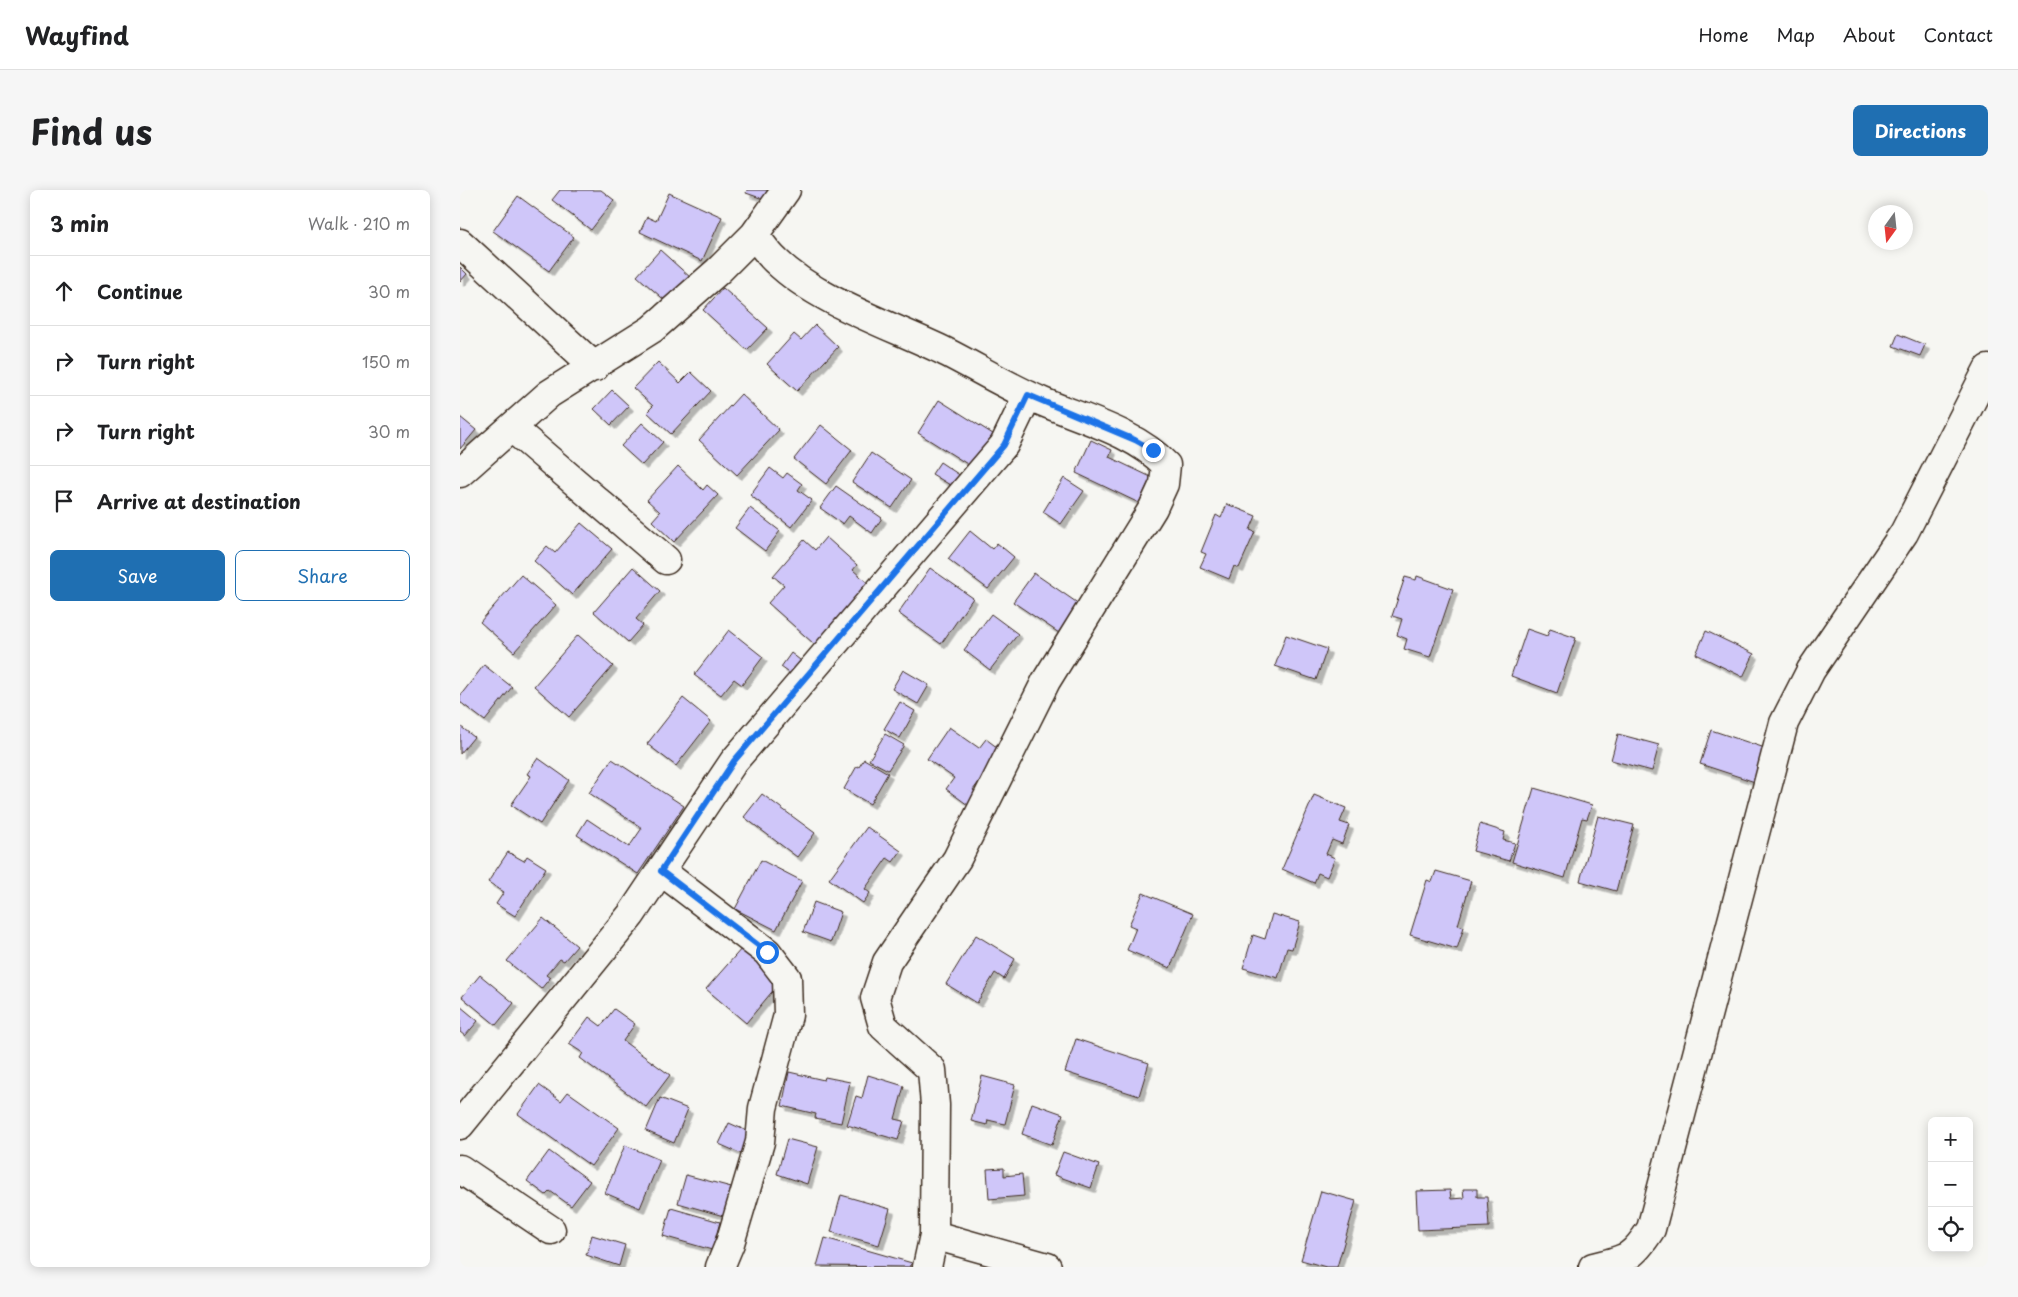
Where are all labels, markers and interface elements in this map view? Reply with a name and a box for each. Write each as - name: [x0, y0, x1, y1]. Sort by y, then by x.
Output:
- text: Wayfind: [25, 17, 129, 53]
- text: Home: [1698, 21, 1748, 48]
- text: Map: [1776, 21, 1815, 48]
- text: About: [1843, 21, 1895, 48]
- text: Contact: [1923, 21, 1993, 48]
- text: Find us: [30, 104, 152, 157]
- button: Directions: [1853, 105, 1988, 156]
- north arrow: [1868, 205, 1913, 250]
- text: 3 min: [50, 207, 109, 239]
- text: Walk · 210 m: [308, 211, 410, 235]
- icon: ahead: [50, 277, 78, 305]
- text: Continue: [97, 277, 183, 305]
- text: 30 m: [368, 279, 410, 303]
- icon: right: [50, 347, 78, 375]
- text: Turn right: [97, 347, 195, 375]
- text: 150 m: [362, 349, 410, 373]
- icon: right: [50, 417, 78, 445]
- text: Turn right: [97, 417, 195, 445]
- text: 30 m: [368, 419, 410, 443]
- route end: [1142, 439, 1165, 462]
- icon: arrive: [50, 487, 78, 515]
- text: Arrive at destination: [97, 487, 301, 515]
- button: Save: [50, 550, 225, 601]
- button: Share: [235, 550, 410, 601]
- route start: [756, 941, 779, 964]
- map controls: [1928, 1117, 1973, 1252]
- button: +: [1928, 1117, 1973, 1162]
- button: −: [1928, 1162, 1973, 1207]
- button: locate: [1928, 1207, 1973, 1252]

